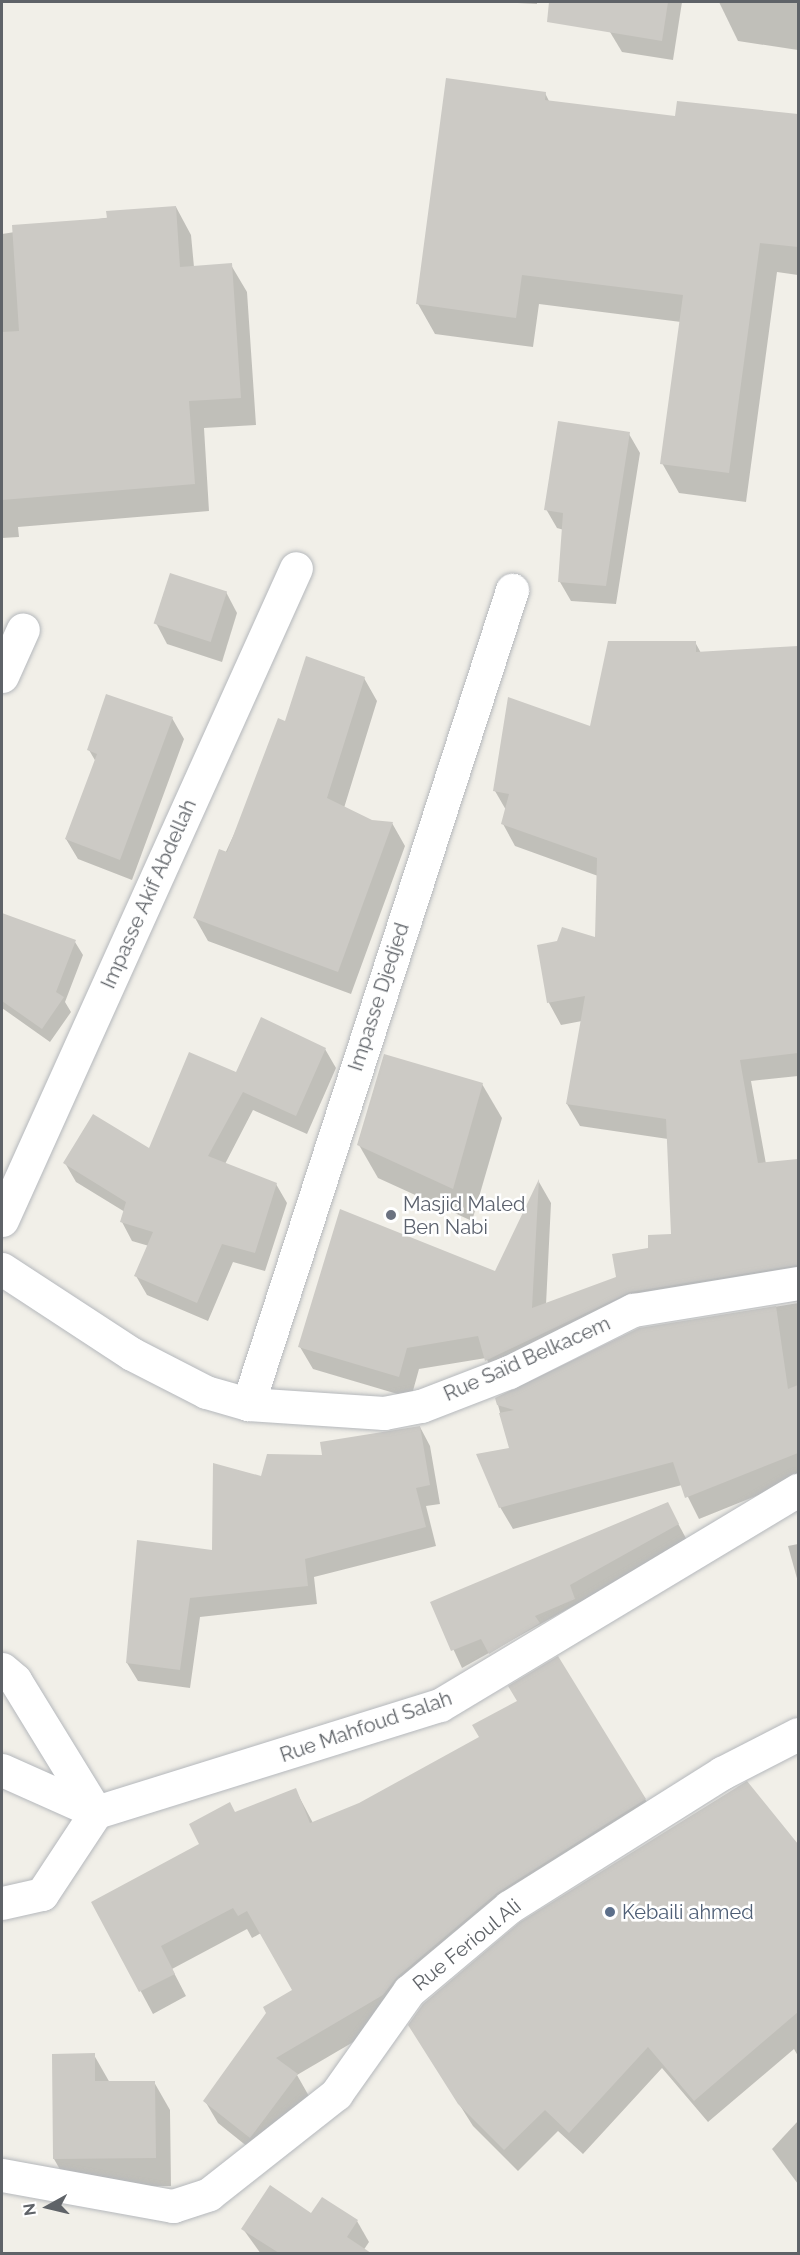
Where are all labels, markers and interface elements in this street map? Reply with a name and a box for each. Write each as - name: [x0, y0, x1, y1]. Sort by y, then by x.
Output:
- street label: Impasse Akif Abdellah: [96, 795, 202, 993]
- street label: Impasse Djedjed: [344, 920, 414, 1074]
- place label: Masjid Maled Ben Nabi: [403, 1192, 525, 1239]
- marker: Masjid Maled Ben Nabi: [384, 1208, 398, 1222]
- street label: Rue Saïd Belkacem: [440, 1312, 614, 1406]
- street label: Rue Mahfoud Salah: [277, 1686, 455, 1768]
- street label: Rue Ferioul Ali: [408, 1894, 526, 1996]
- place label: Kebaili ahmed: [622, 1900, 754, 1924]
- marker: Kebaili ahmed: [603, 1905, 617, 1919]
- north arrow: [18, 2177, 78, 2237]
- text: N: [19, 2202, 40, 2217]

